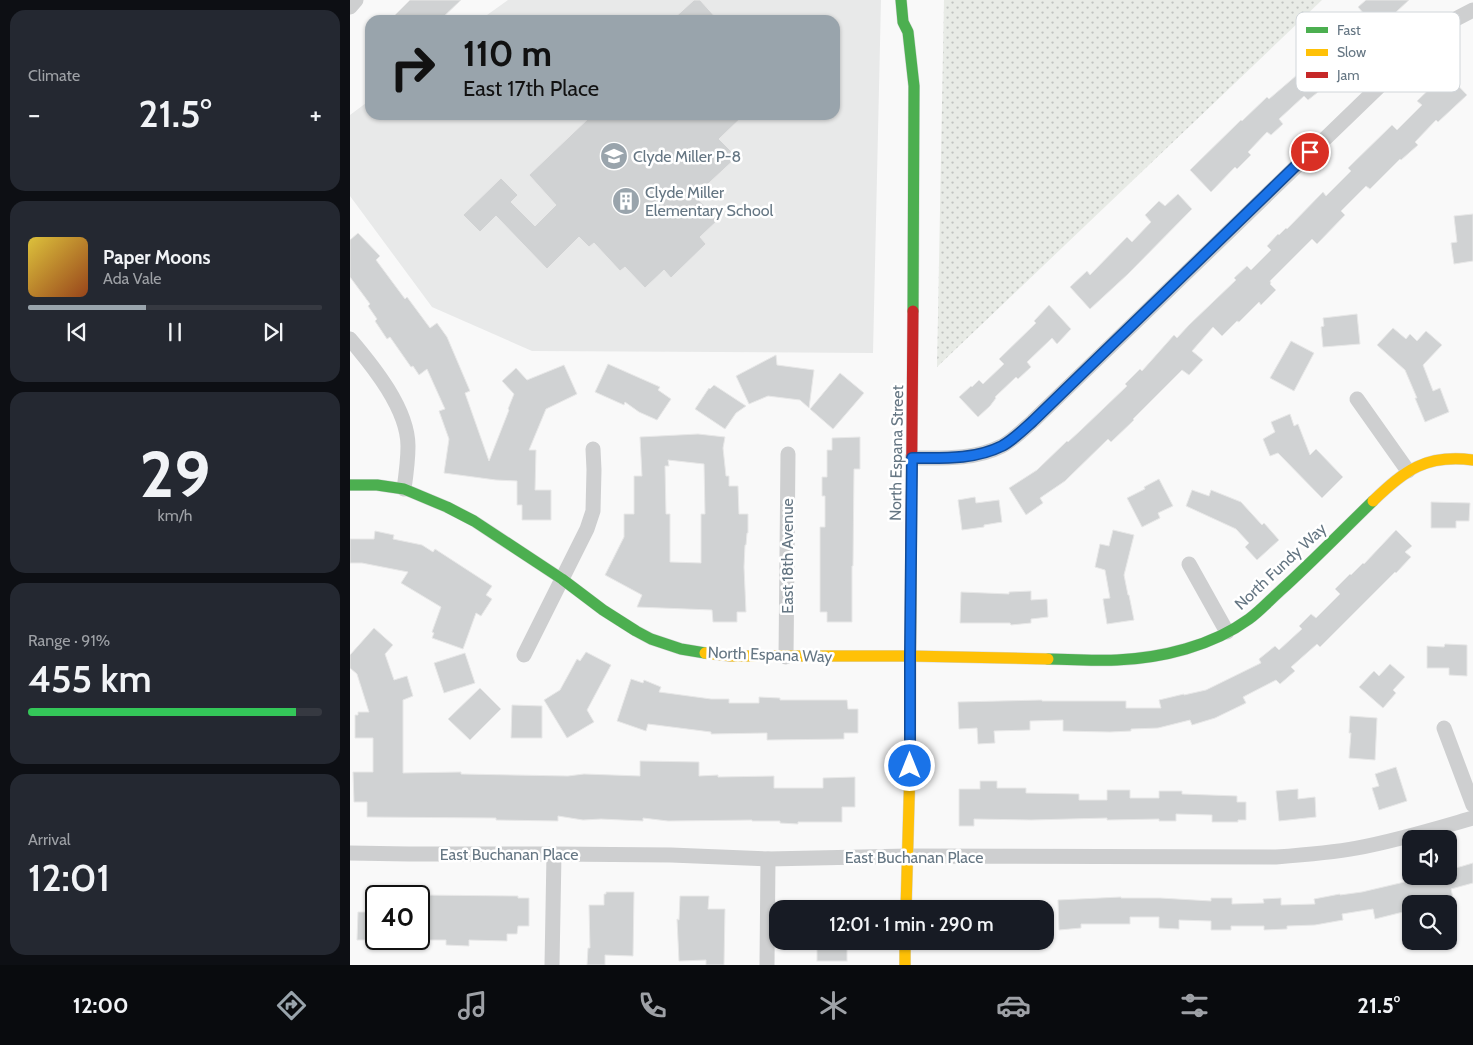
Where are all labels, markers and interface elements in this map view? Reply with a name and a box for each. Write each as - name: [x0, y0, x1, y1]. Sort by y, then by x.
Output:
- legend: [1296, 12, 1460, 92]
- text: Fast: [1337, 21, 1361, 39]
- text: 110 m: [463, 32, 552, 75]
- icon: right: [380, 35, 445, 100]
- text: Slow: [1337, 43, 1366, 61]
- text: Climate: [28, 66, 80, 85]
- text: Jam: [1336, 66, 1359, 84]
- text: East 17th Place: [463, 75, 599, 102]
- text: 21.5°: [138, 90, 212, 137]
- text: −: [28, 97, 40, 131]
- text: +: [310, 97, 322, 131]
- pin: [1289, 131, 1331, 173]
- icon: arrive: [1296, 138, 1324, 166]
- school or university icon: Clyde Miller P-8: [599, 141, 629, 171]
- place label: Clyde Miller P-8: [633, 147, 741, 166]
- place label: Clyde Miller Elementary School: [645, 183, 773, 220]
- building icon: Clyde Miller Elementary School: [611, 186, 641, 216]
- text: Paper Moons: [103, 246, 211, 269]
- text: Ada Vale: [103, 269, 162, 288]
- icon: previous: [63, 318, 91, 346]
- icon: pause: [161, 318, 189, 346]
- icon: next: [259, 318, 287, 346]
- street label: North Espana Street: [886, 384, 907, 521]
- text: 29: [140, 434, 210, 513]
- street label: East 18th Avenue: [778, 498, 797, 614]
- text: km/h: [157, 506, 193, 525]
- street label: North Fundy Way: [1231, 519, 1330, 614]
- text: Range · 91%: [28, 631, 110, 650]
- street label: North Espana Way: [707, 643, 833, 666]
- text: 455 km: [28, 655, 152, 702]
- position arrow: [883, 739, 935, 791]
- text: Arrival: [28, 830, 71, 849]
- map controls: [1402, 830, 1457, 950]
- button: sound: [1402, 830, 1457, 885]
- street label: East Buchanan Place: [440, 845, 578, 864]
- street label: East Buchanan Place: [845, 848, 983, 867]
- text: 12:01: [28, 854, 110, 901]
- speed limit sign: 40: [365, 885, 430, 950]
- button: search: [1402, 895, 1457, 950]
- text: 12:01 · 1 min · 290 m: [829, 913, 994, 936]
- icon: directions: [274, 988, 309, 1023]
- icon: music: [455, 988, 490, 1023]
- icon: phone: [635, 988, 670, 1023]
- icon: climate: [816, 988, 851, 1023]
- icon: car: [996, 988, 1031, 1023]
- icon: filters: [1177, 988, 1212, 1023]
- text: 12:00: [73, 992, 128, 1019]
- text: 21.5°: [1357, 992, 1400, 1019]

